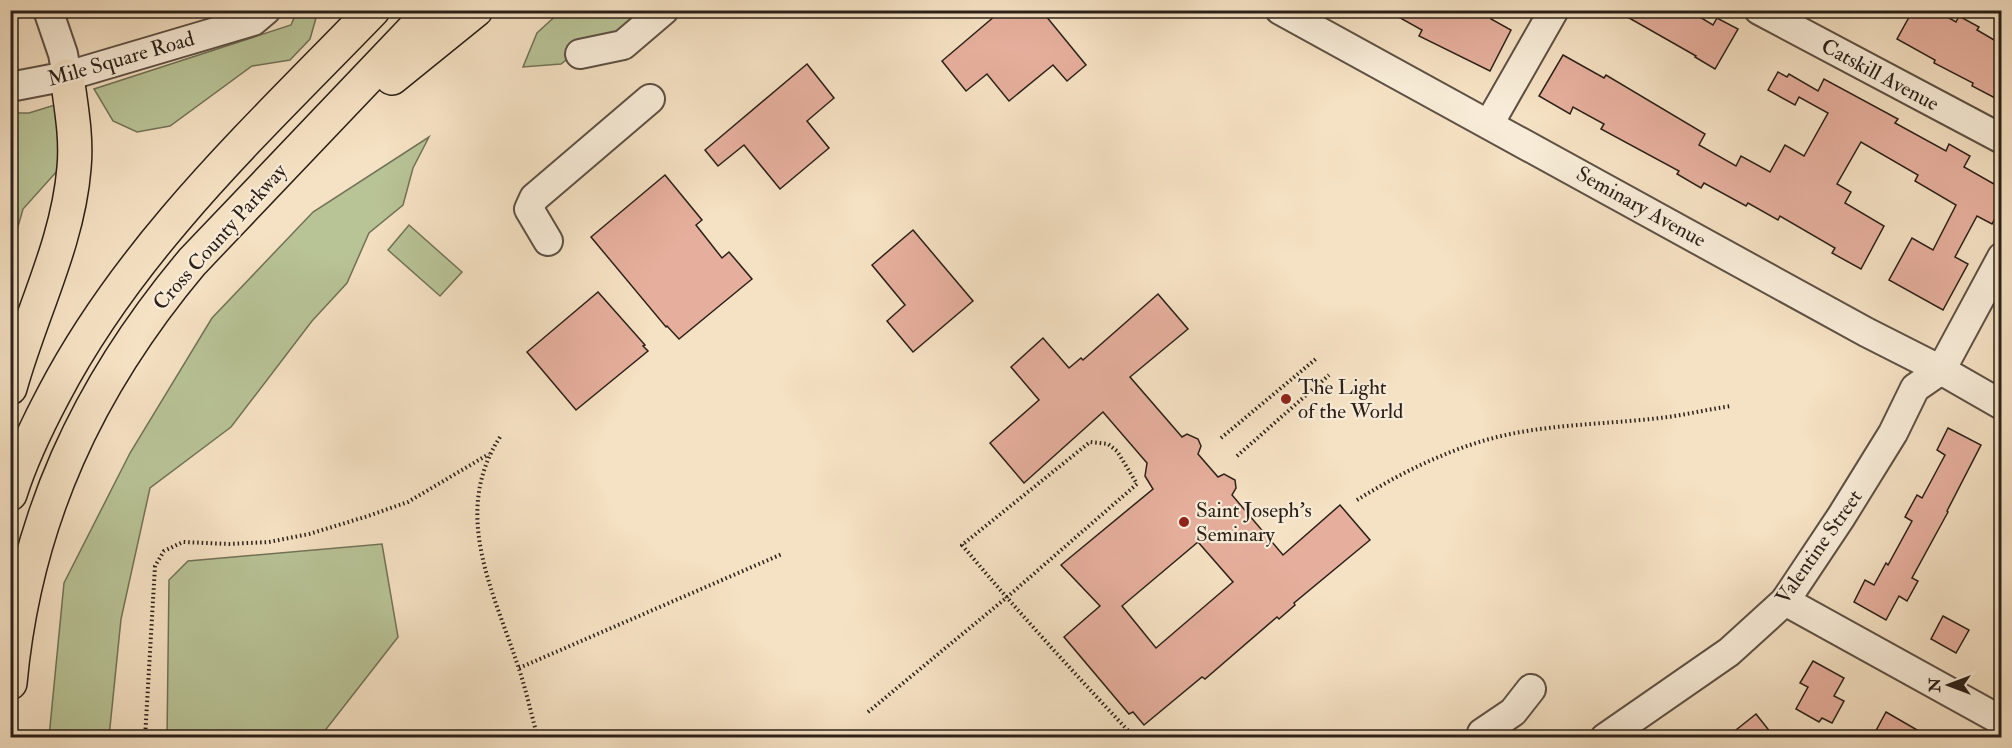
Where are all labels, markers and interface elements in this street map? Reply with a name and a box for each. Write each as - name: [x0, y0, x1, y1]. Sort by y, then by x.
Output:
- street label: Mile Square Road: [45, 25, 198, 93]
- street label: Catskill Avenue: [1816, 33, 1944, 117]
- street label: Cross County Parkway: [147, 158, 293, 316]
- street label: Seminary Avenue: [1571, 160, 1711, 254]
- place label: The Light of the World: [1298, 374, 1404, 425]
- marker: The Light of the World: [1279, 392, 1293, 406]
- street label: Valentine Street: [1770, 484, 1868, 609]
- place label: Saint Joseph's Seminary: [1196, 497, 1312, 548]
- marker: Saint Joseph's Seminary: [1177, 515, 1191, 529]
- north arrow: [1919, 655, 1979, 715]
- text: N: [1925, 677, 1945, 693]

